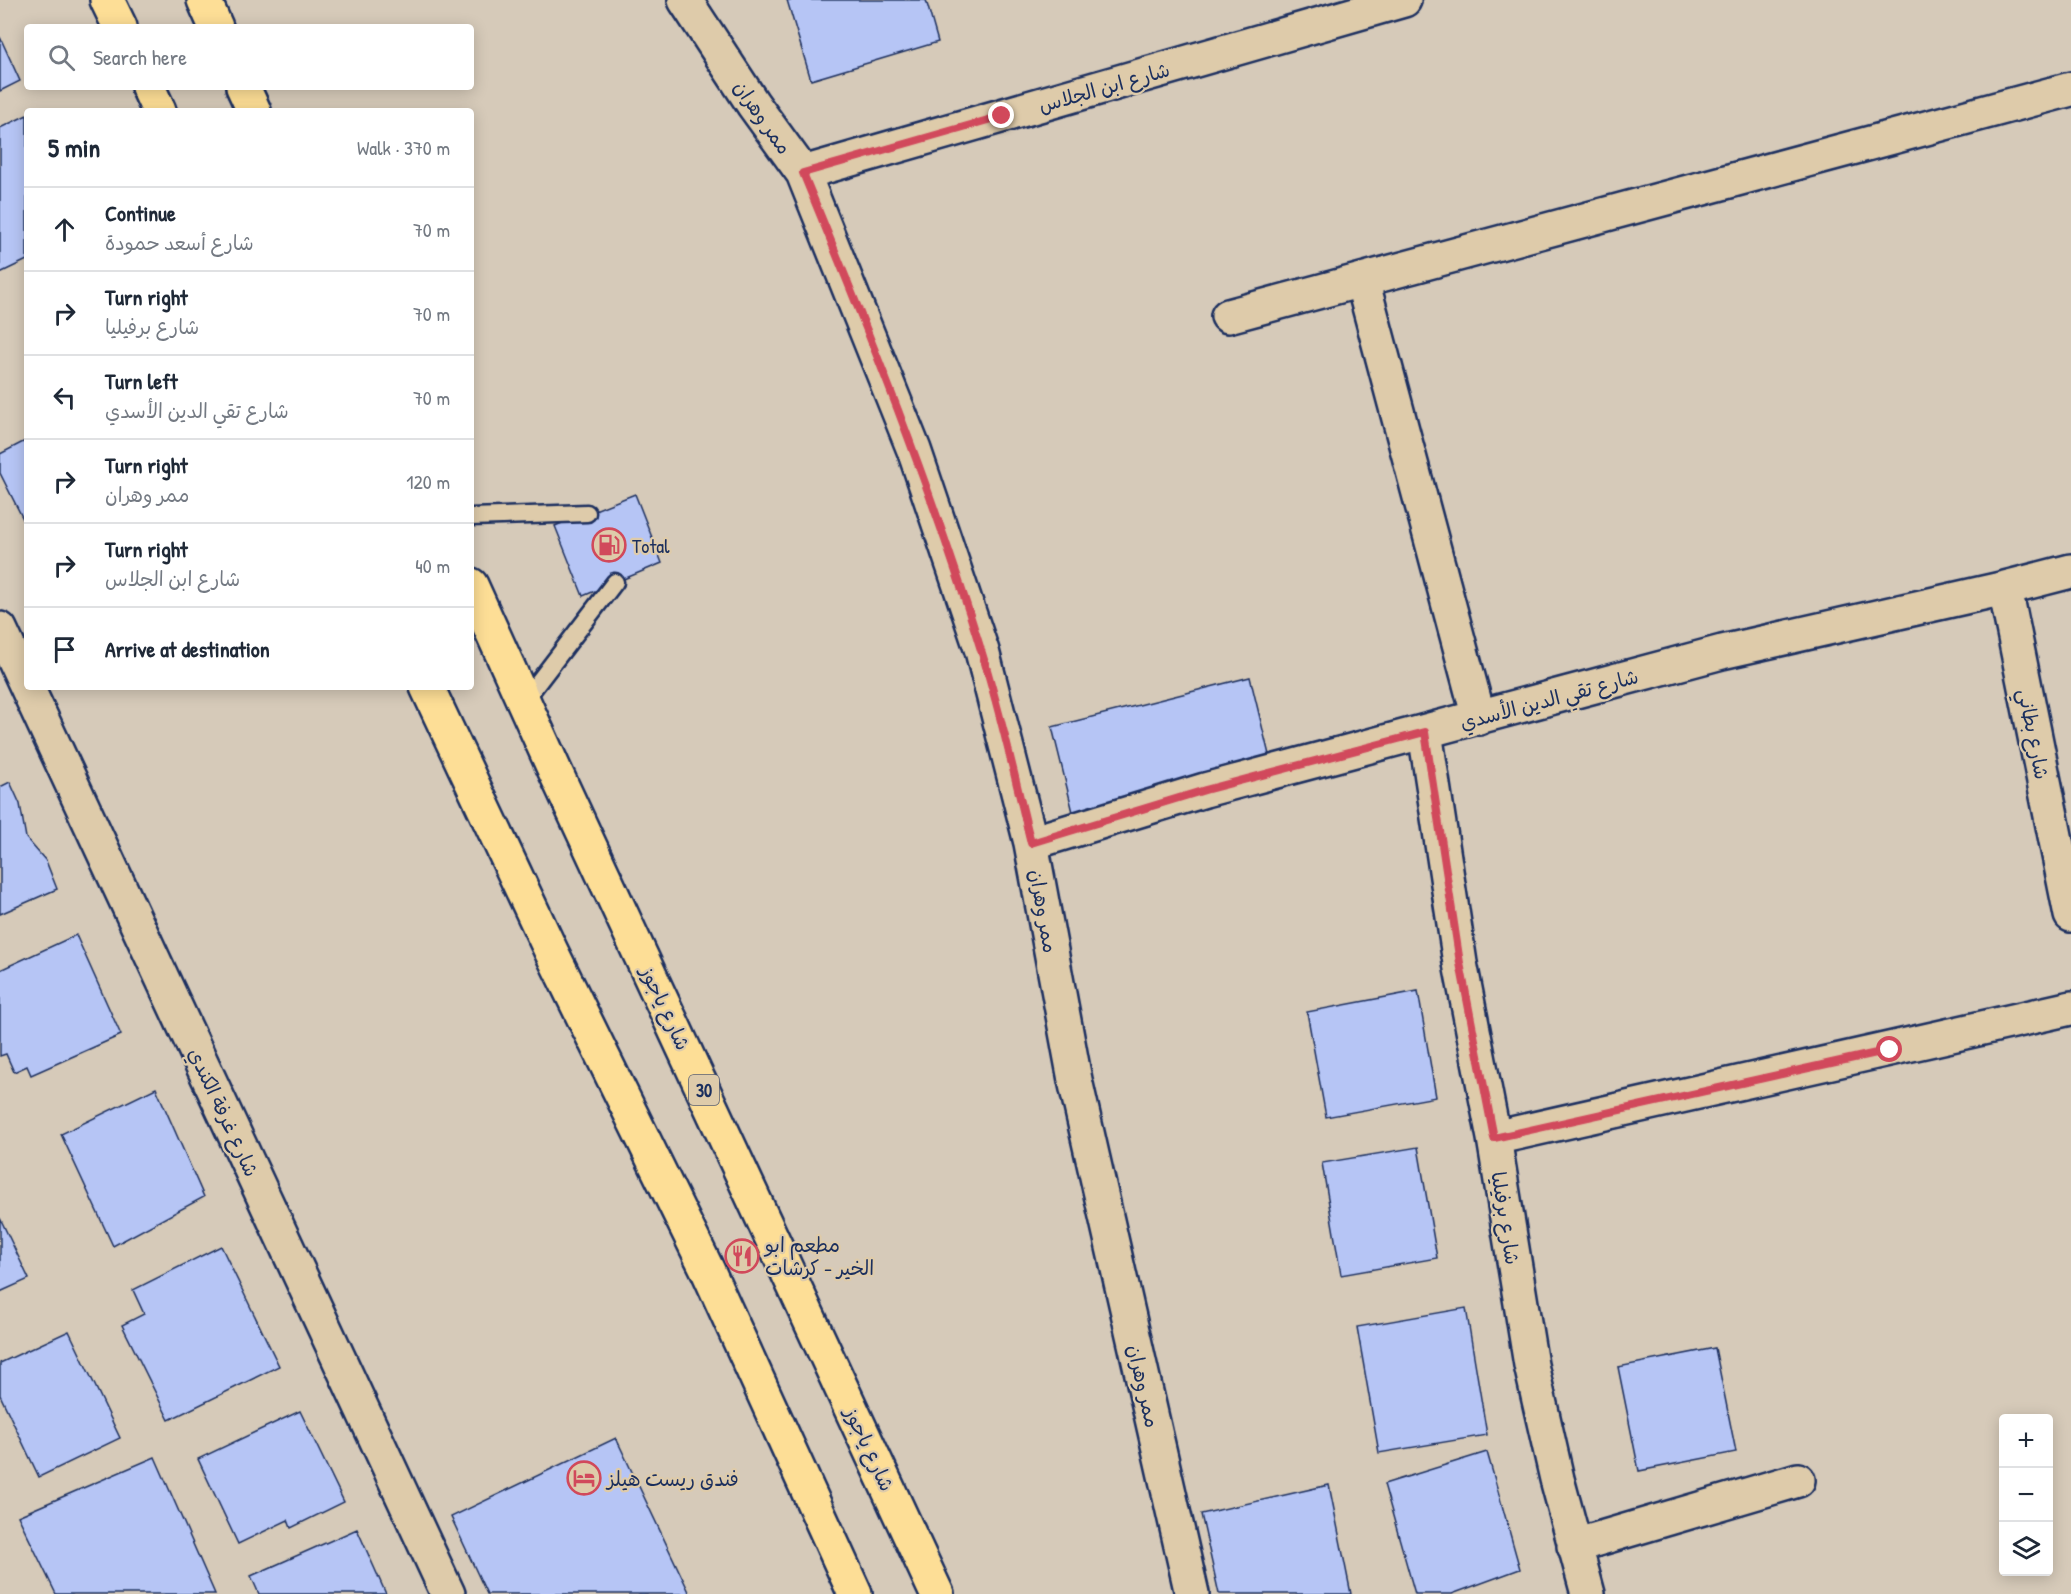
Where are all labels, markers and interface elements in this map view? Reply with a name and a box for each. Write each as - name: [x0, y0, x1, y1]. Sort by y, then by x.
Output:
- search box: [24, 24, 474, 90]
- icon: search: [45, 41, 78, 74]
- text: Search here: [93, 42, 187, 72]
- street label: شارع ابن الجلاس: [1035, 55, 1173, 120]
- street label: ممر وهران: [728, 75, 798, 159]
- route end: [988, 102, 1014, 128]
- text: 5 min: [48, 130, 100, 165]
- text: Walk · 370 m: [357, 134, 450, 161]
- text: Continue: [105, 198, 176, 228]
- icon: ahead: [48, 213, 81, 246]
- text: 70 m: [413, 216, 450, 243]
- text: شارع أسعد حمودة: [105, 229, 254, 256]
- text: Turn right: [105, 282, 188, 312]
- icon: right: [48, 297, 81, 330]
- text: 70 m: [413, 300, 450, 327]
- text: شارع برفيليا: [105, 313, 199, 340]
- text: Turn left: [105, 366, 178, 396]
- icon: left: [48, 381, 81, 414]
- text: 70 m: [413, 384, 450, 411]
- text: شارع تقي الدين الأسدي: [105, 397, 289, 424]
- text: Turn right: [105, 450, 188, 480]
- icon: right: [48, 465, 81, 498]
- text: 120 m: [406, 468, 450, 495]
- text: ممر وهران: [105, 481, 189, 508]
- fuel station icon: Total: [591, 527, 627, 563]
- place label: Total: [632, 532, 670, 559]
- text: Turn right: [105, 534, 188, 564]
- icon: right: [48, 549, 81, 582]
- text: 40 m: [415, 552, 450, 579]
- text: شارع ابن الجلاس: [105, 565, 240, 592]
- icon: arrive: [48, 633, 81, 666]
- text: Arrive at destination: [105, 634, 270, 664]
- street label: شارع تقي الدين الأسدي: [1457, 662, 1643, 741]
- street label: شارع بطاني: [2007, 686, 2056, 783]
- street label: ممر وهران: [1023, 867, 1065, 955]
- street label: شارع ياجوز: [633, 960, 697, 1055]
- route start: [1876, 1036, 1902, 1062]
- street label: شارع غرفة الكندي: [180, 1043, 266, 1182]
- road number: 30: [689, 1075, 719, 1105]
- street label: شارع برفيليا: [1484, 1169, 1527, 1267]
- place label: مطعم ابو الخير - كرشات: [763, 1231, 874, 1281]
- restaurant icon: مطعم ابو الخير - كرشات: [724, 1238, 760, 1274]
- street label: ممر وهران: [1121, 1342, 1167, 1430]
- street label: شارع ياجوز: [837, 1401, 901, 1496]
- map controls: [1999, 1414, 2053, 1576]
- button: +: [1999, 1414, 2053, 1468]
- hotel icon: فندق ريست هيلز: [566, 1460, 602, 1496]
- place label: فندق ريست هيلز: [605, 1465, 739, 1492]
- button: −: [1999, 1468, 2053, 1522]
- button: layers: [1999, 1522, 2053, 1576]

